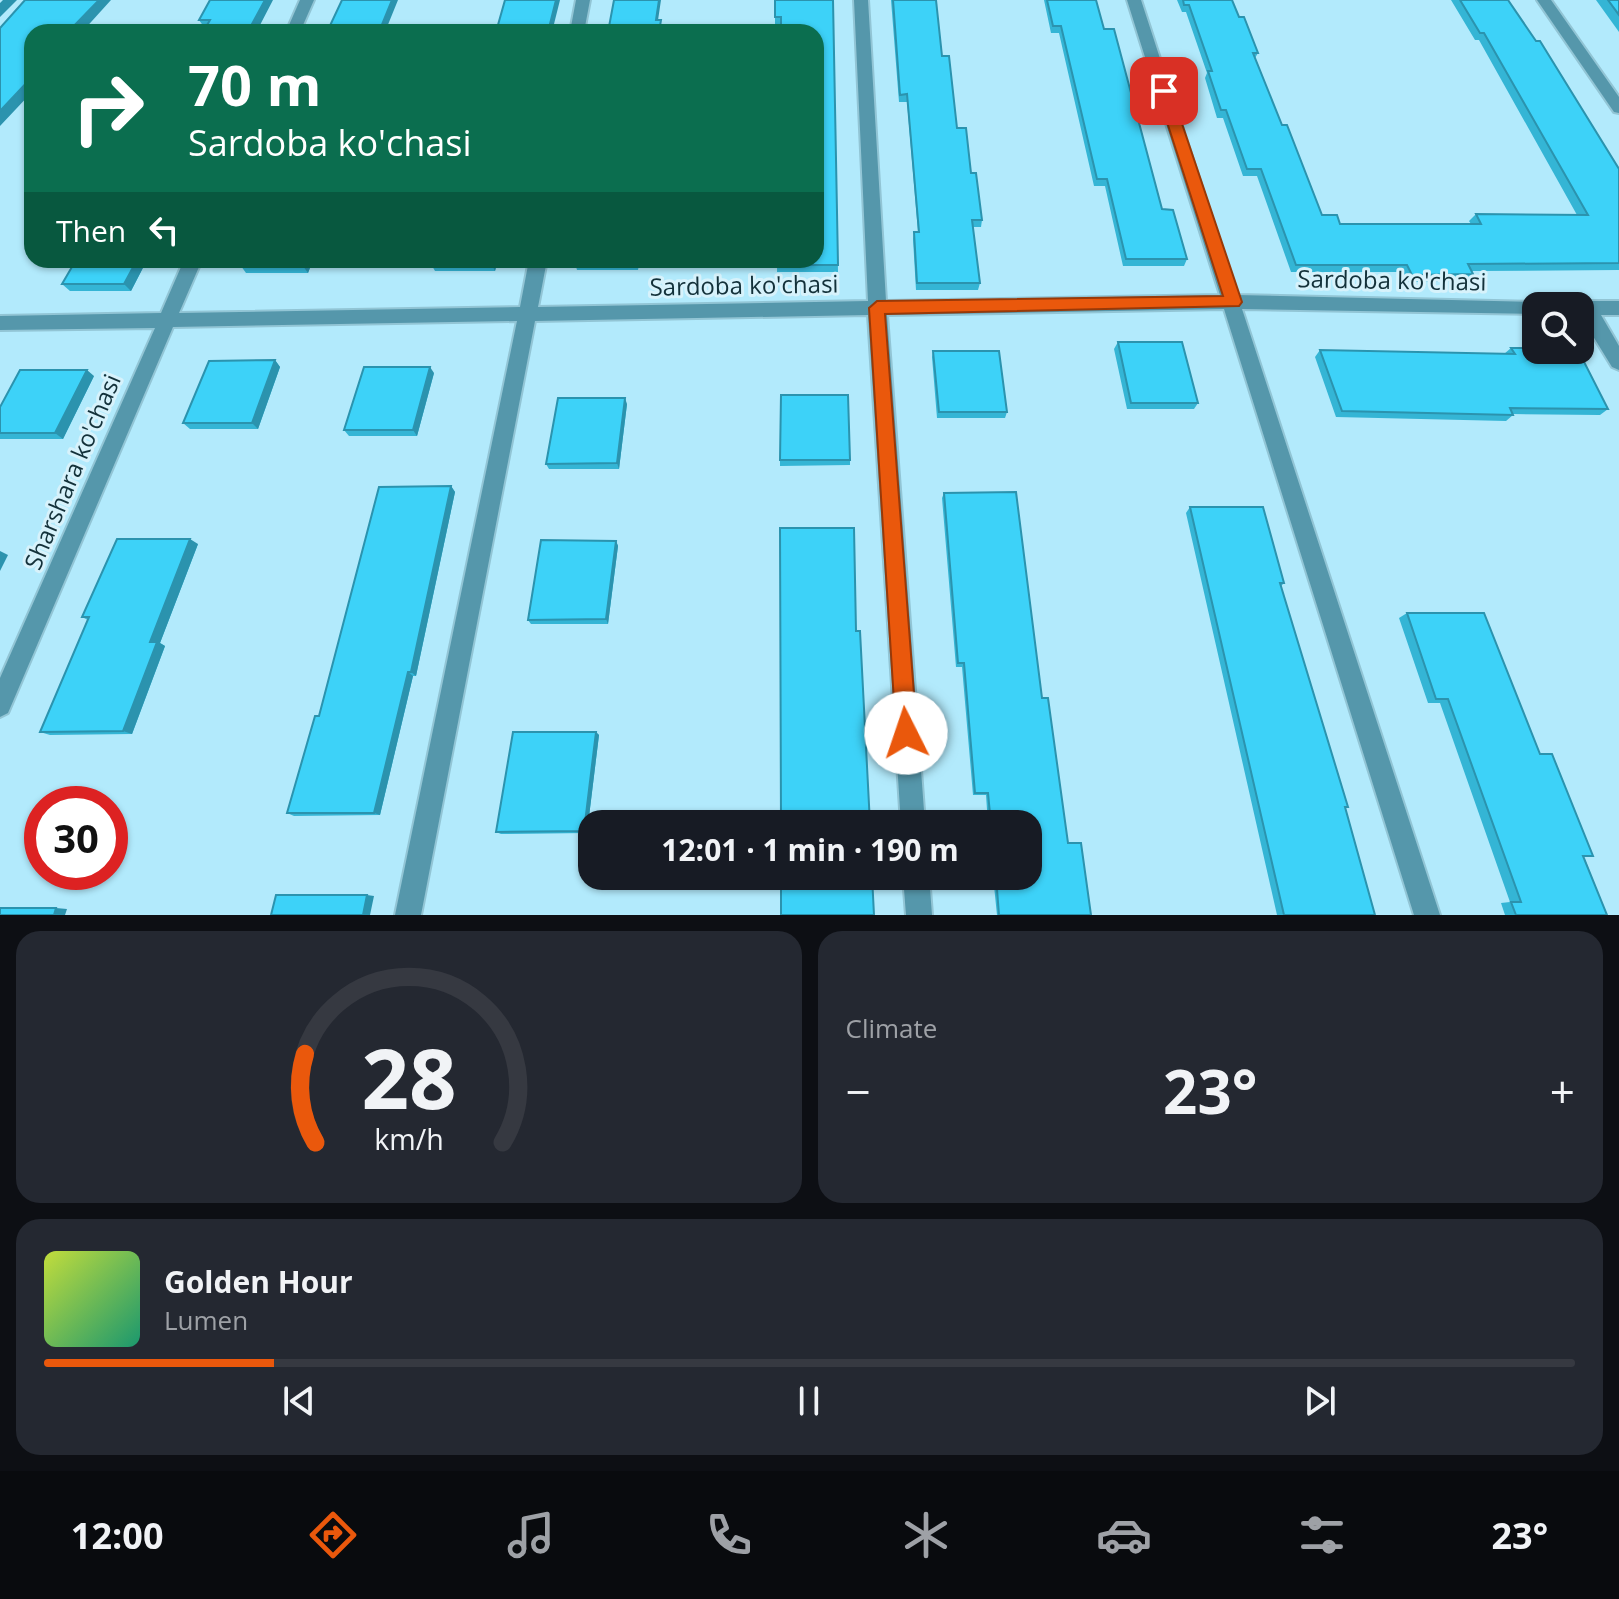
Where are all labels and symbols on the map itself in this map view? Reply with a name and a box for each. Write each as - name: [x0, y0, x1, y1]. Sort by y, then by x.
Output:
- pin: [1130, 57, 1198, 125]
- street label: Sardoba ko'chasi: [1297, 261, 1487, 298]
- street label: Sardoba ko'chasi: [649, 266, 839, 303]
- street label: Sharshara ko'chasi: [16, 369, 128, 574]
- position arrow: [864, 691, 948, 775]
- speed limit sign: 30: [24, 786, 128, 890]

